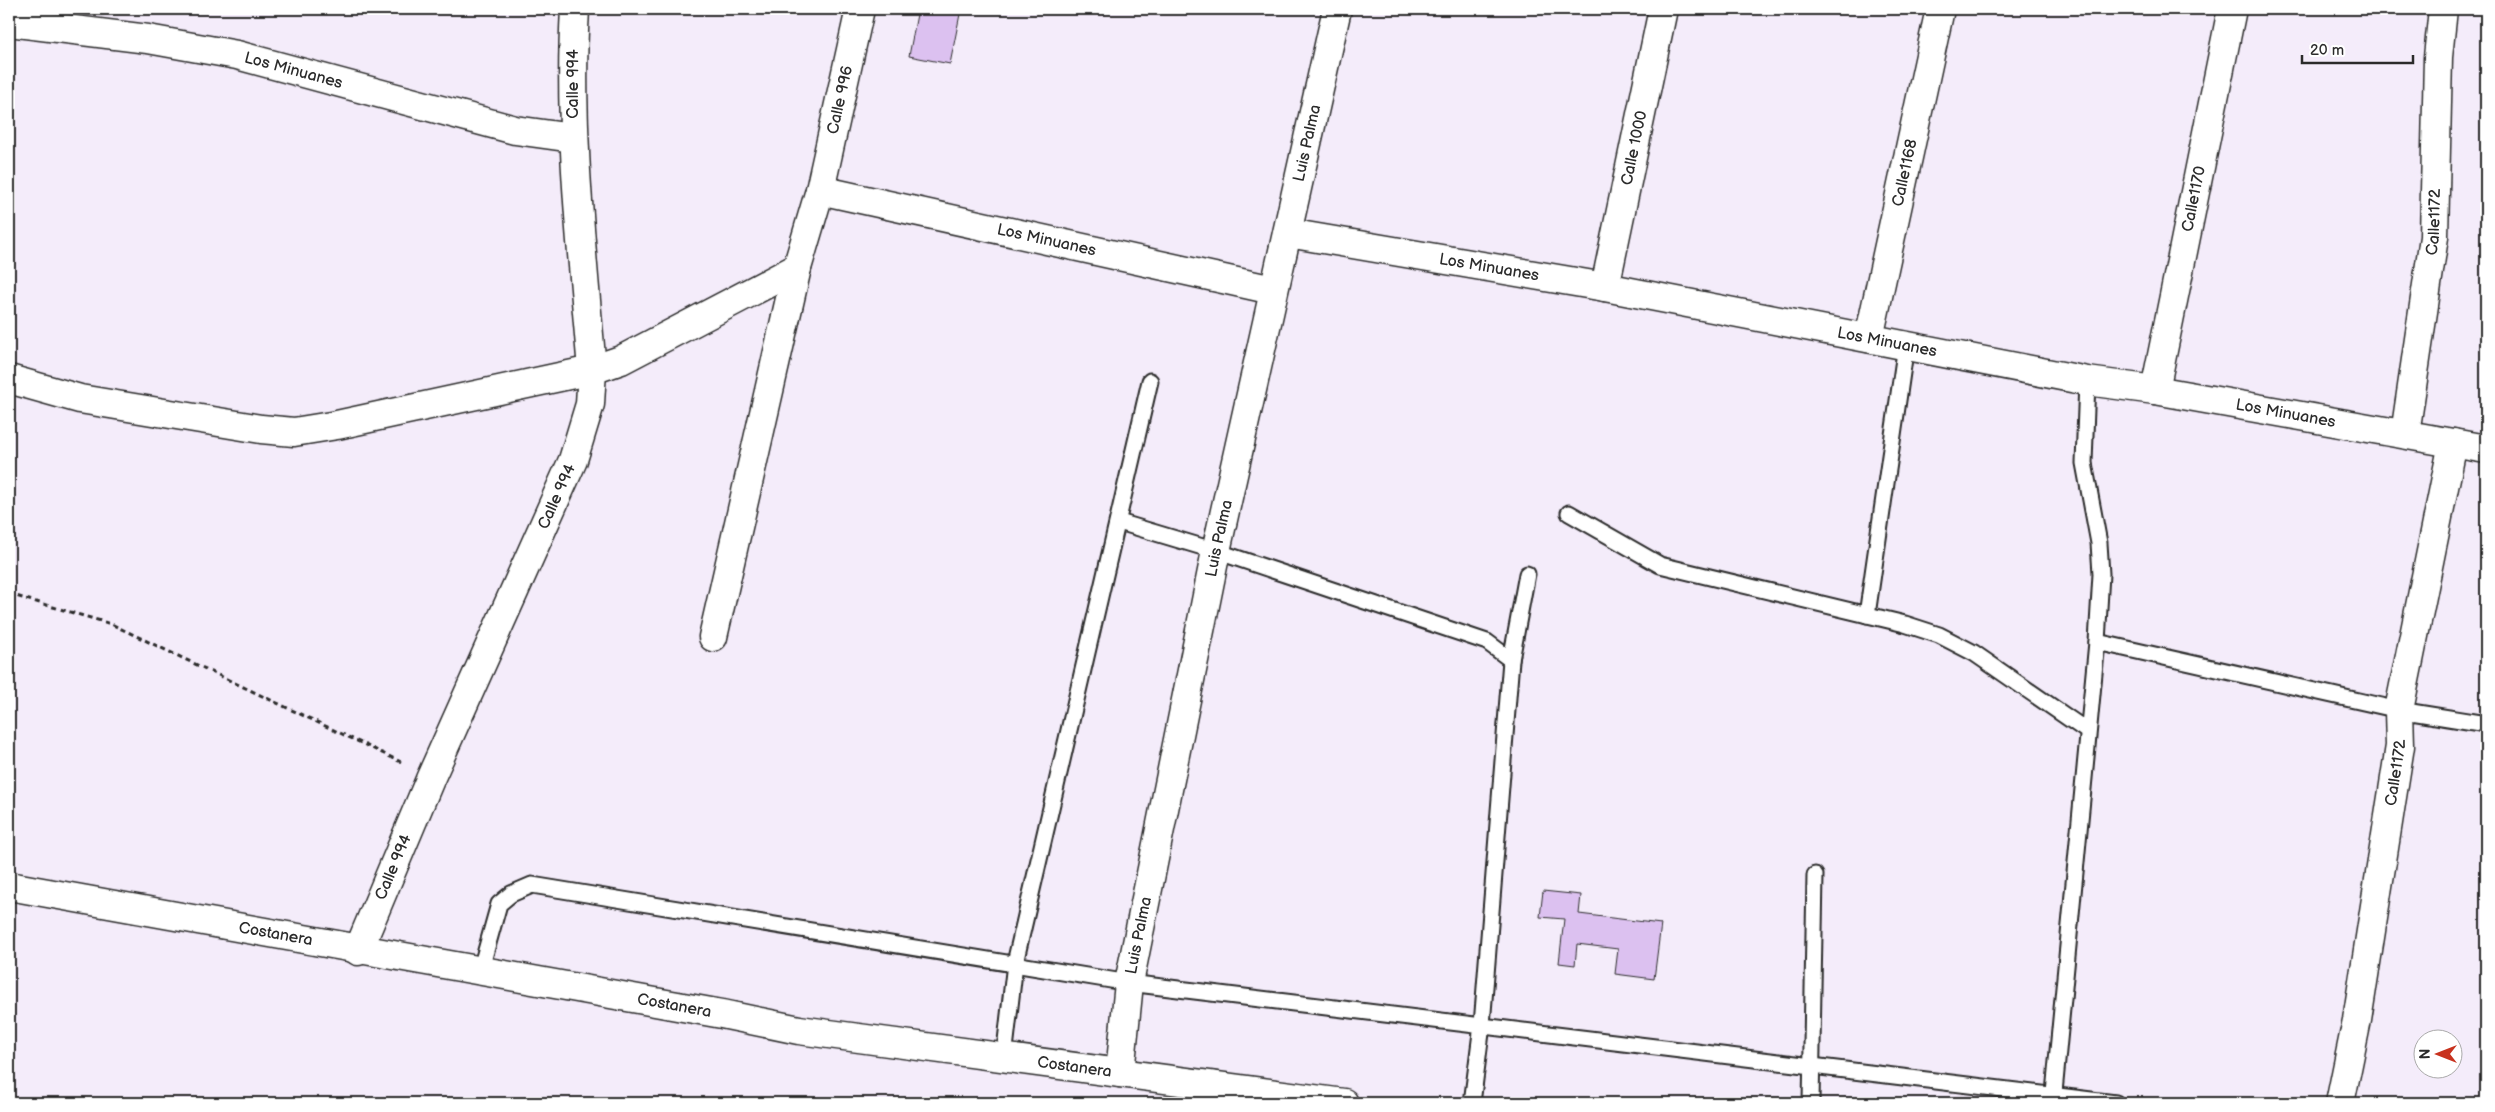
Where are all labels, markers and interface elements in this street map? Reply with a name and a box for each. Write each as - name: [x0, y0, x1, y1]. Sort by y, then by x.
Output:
- scale bar: [2302, 32, 2414, 64]
- text: 20 m: [2310, 41, 2344, 60]
- street label: Los Minuanes: [242, 48, 345, 93]
- street label: Calle 994: [564, 49, 583, 119]
- street label: Calle 996: [823, 64, 857, 136]
- street label: Luis Palma: [1289, 103, 1325, 184]
- street label: Calle 1000: [1617, 109, 1651, 187]
- street label: Calle1168: [1888, 137, 1921, 208]
- street label: Calle1170: [2178, 164, 2210, 233]
- street label: Calle1172: [2422, 188, 2445, 257]
- street label: Los Minuanes: [995, 220, 1098, 260]
- street label: Los Minuanes: [1438, 249, 1541, 285]
- street label: Los Minuanes: [1836, 323, 1939, 361]
- street label: Los Minuanes: [2234, 395, 2337, 432]
- street label: Calle 994: [534, 461, 580, 532]
- street label: Luis Palma: [1201, 498, 1237, 579]
- street label: Calle1172: [2381, 739, 2410, 807]
- street label: Calle 994: [371, 831, 416, 903]
- street label: Luis Palma: [1122, 895, 1156, 976]
- street label: Costanera: [237, 918, 314, 950]
- street label: Costanera: [636, 989, 713, 1021]
- north arrow: [2412, 1030, 2462, 1080]
- text: N: [2417, 1049, 2434, 1059]
- street label: Costanera: [1036, 1053, 1113, 1081]

